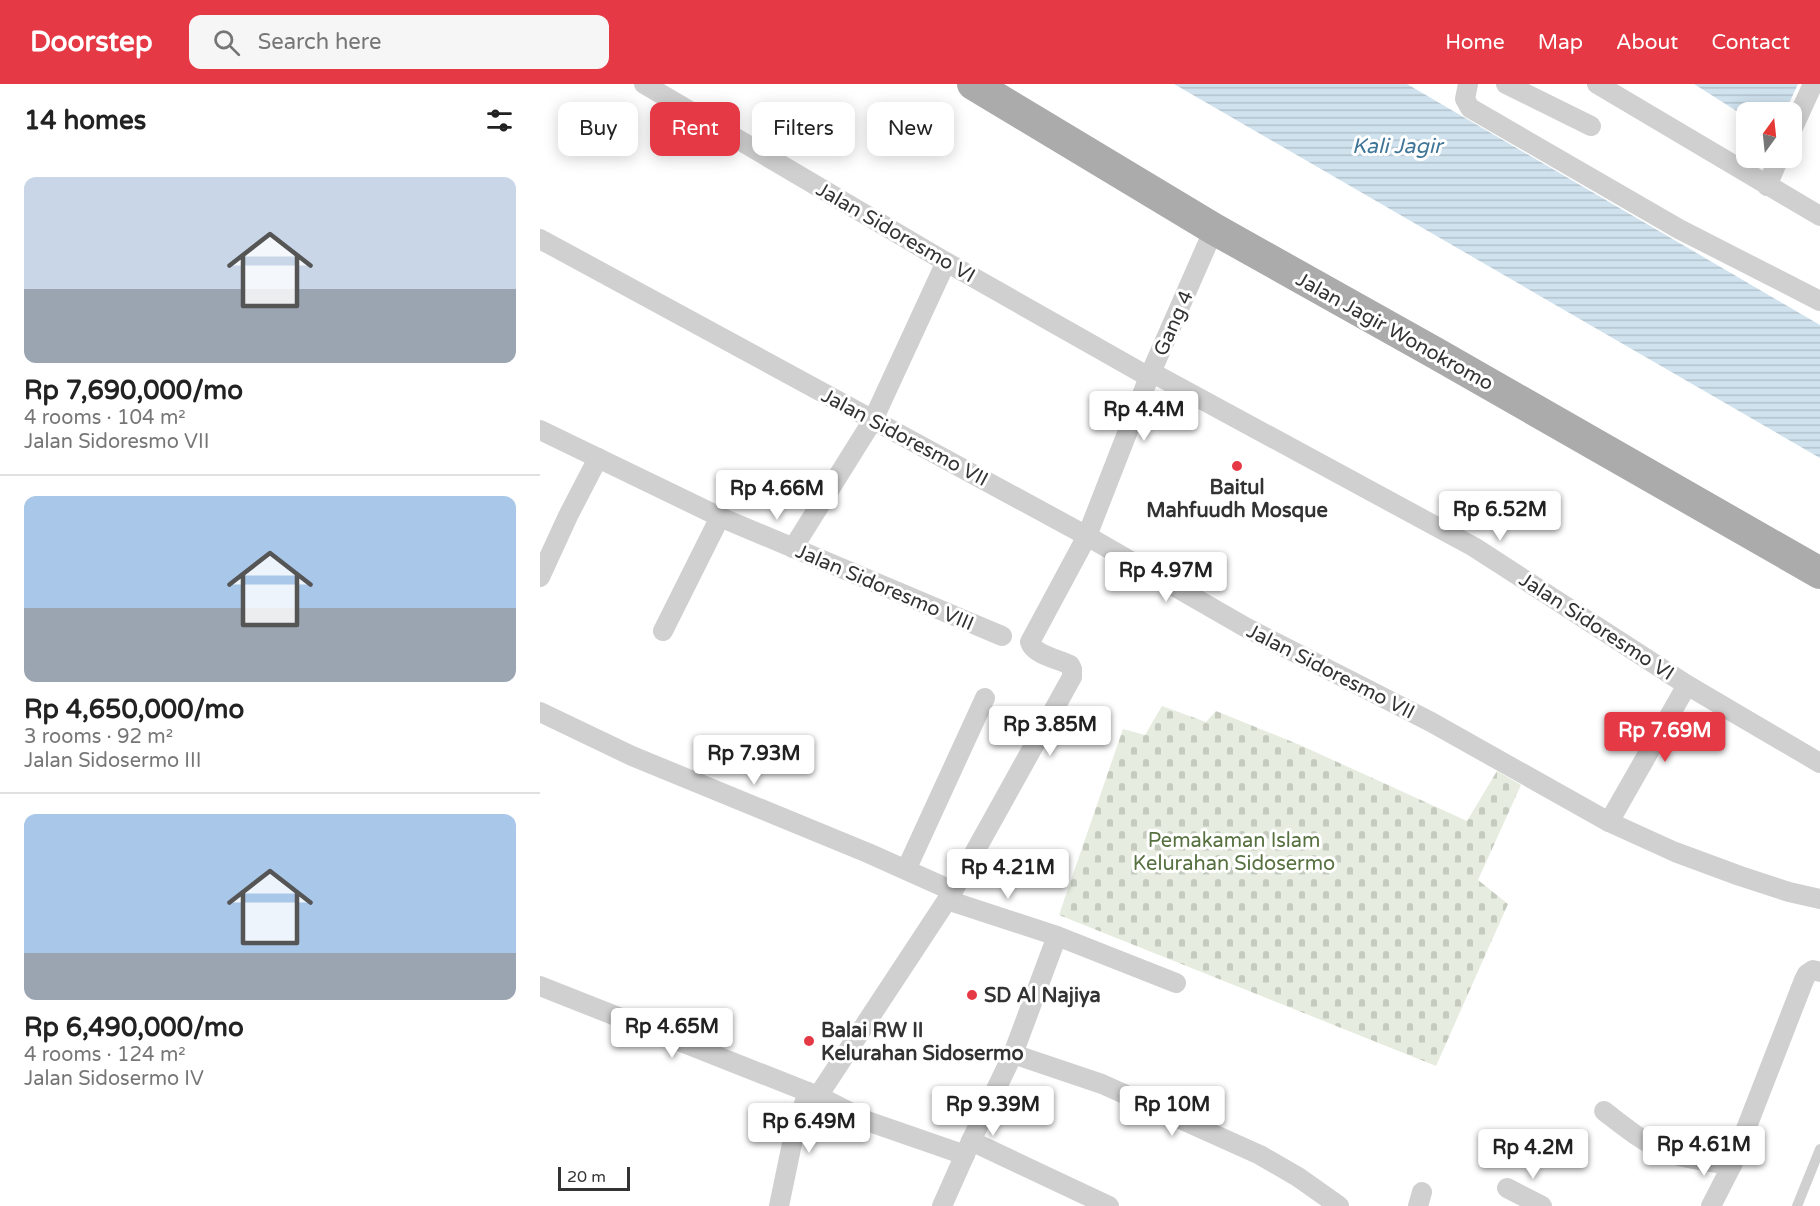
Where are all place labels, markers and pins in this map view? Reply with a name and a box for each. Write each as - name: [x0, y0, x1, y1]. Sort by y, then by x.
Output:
- pin: Rp 4.4M: [1089, 391, 1199, 442]
- marker: Baitul Mahfuudh Mosque: [1230, 459, 1244, 473]
- pin: Rp 4.66M: [715, 470, 839, 521]
- place label: Baitul Mahfuudh Mosque: [1146, 476, 1328, 523]
- pin: Rp 6.52M: [1438, 491, 1562, 542]
- pin: Rp 4.97M: [1104, 552, 1228, 603]
- pin: Rp 3.85M: [988, 706, 1112, 757]
- pin: Rp 7.69M: [1603, 712, 1727, 763]
- pin: Rp 7.93M: [692, 735, 816, 786]
- pin: Rp 4.21M: [946, 849, 1070, 900]
- place label: SD Al Najiya: [984, 984, 1101, 1008]
- marker: SD Al Najiya: [965, 988, 979, 1002]
- pin: Rp 4.65M: [610, 1008, 734, 1059]
- place label: Balai RW II Kelurahan Sidosermo: [821, 1019, 1024, 1066]
- marker: Balai RW II Kelurahan Sidosermo: [802, 1034, 816, 1048]
- pin: Rp 9.39M: [931, 1086, 1055, 1137]
- pin: Rp 10M: [1123, 1086, 1221, 1137]
- pin: Rp 6.49M: [747, 1103, 871, 1154]
- pin: Rp 4.61M: [1642, 1126, 1766, 1177]
- pin: Rp 4.2M: [1478, 1129, 1588, 1180]

